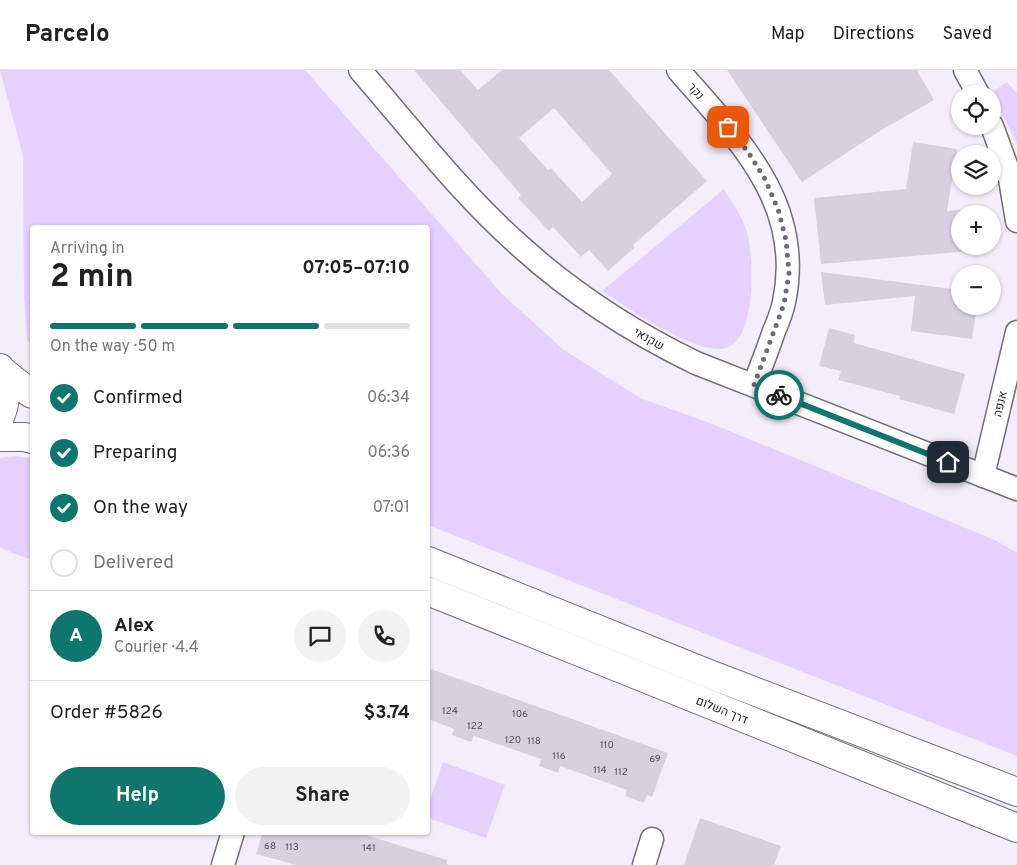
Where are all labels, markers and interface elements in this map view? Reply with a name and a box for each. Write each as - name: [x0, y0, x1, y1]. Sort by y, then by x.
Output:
- text: Parcelo: [25, 20, 110, 50]
- text: Map: [771, 23, 805, 46]
- text: Directions: [833, 23, 915, 46]
- text: Saved: [943, 23, 992, 46]
- street label: נקר: [683, 80, 707, 104]
- map controls: [951, 85, 1001, 315]
- button: locate: [951, 85, 1001, 135]
- pin: [707, 106, 749, 148]
- icon: bag: [714, 113, 742, 141]
- button: layers: [951, 145, 1001, 195]
- button: +: [951, 205, 1001, 255]
- text: Arriving in: [50, 239, 125, 259]
- text: 07:05–07:10: [302, 256, 410, 280]
- text: 2 min: [50, 258, 134, 298]
- button: −: [951, 265, 1001, 315]
- street label: שקנאי: [630, 325, 667, 355]
- text: On the way · 50 m: [50, 337, 175, 357]
- courier: [754, 370, 804, 420]
- icon: bike: [765, 381, 793, 409]
- icon: check: [50, 384, 78, 412]
- text: Confirmed: [93, 386, 183, 410]
- text: 06:34: [367, 388, 410, 408]
- street label: אנפה: [990, 389, 1012, 419]
- icon: check: [50, 439, 78, 467]
- text: Preparing: [93, 441, 177, 465]
- pin: [927, 441, 969, 483]
- text: 06:36: [367, 443, 410, 463]
- icon: home: [934, 448, 962, 476]
- icon: check: [50, 494, 78, 522]
- text: On the way: [93, 496, 188, 520]
- text: 07:01: [373, 498, 410, 518]
- text: Delivered: [93, 551, 174, 575]
- button: chat: [294, 610, 346, 662]
- button: phone: [358, 610, 410, 662]
- text: Alex: [114, 614, 154, 638]
- text: A: [69, 624, 83, 648]
- text: Courier · 4.4: [114, 638, 199, 658]
- street label: דרך השלום: [693, 693, 750, 729]
- text: Order #5826: [50, 701, 163, 725]
- text: $3.74: [364, 701, 410, 725]
- house number: 124: [442, 705, 458, 718]
- house number: 106: [512, 708, 528, 721]
- house number: 122: [467, 720, 483, 733]
- house number: 120: [505, 734, 521, 747]
- house number: 118: [527, 735, 541, 748]
- house number: 110: [600, 739, 614, 752]
- house number: 116: [552, 750, 566, 763]
- house number: 69: [649, 753, 661, 766]
- house number: 114: [593, 764, 607, 777]
- house number: 112: [614, 766, 628, 779]
- button: Help: [50, 767, 225, 825]
- button: Share: [235, 767, 410, 825]
- house number: 68: [264, 840, 276, 853]
- house number: 113: [285, 841, 299, 854]
- house number: 141: [362, 842, 376, 855]

